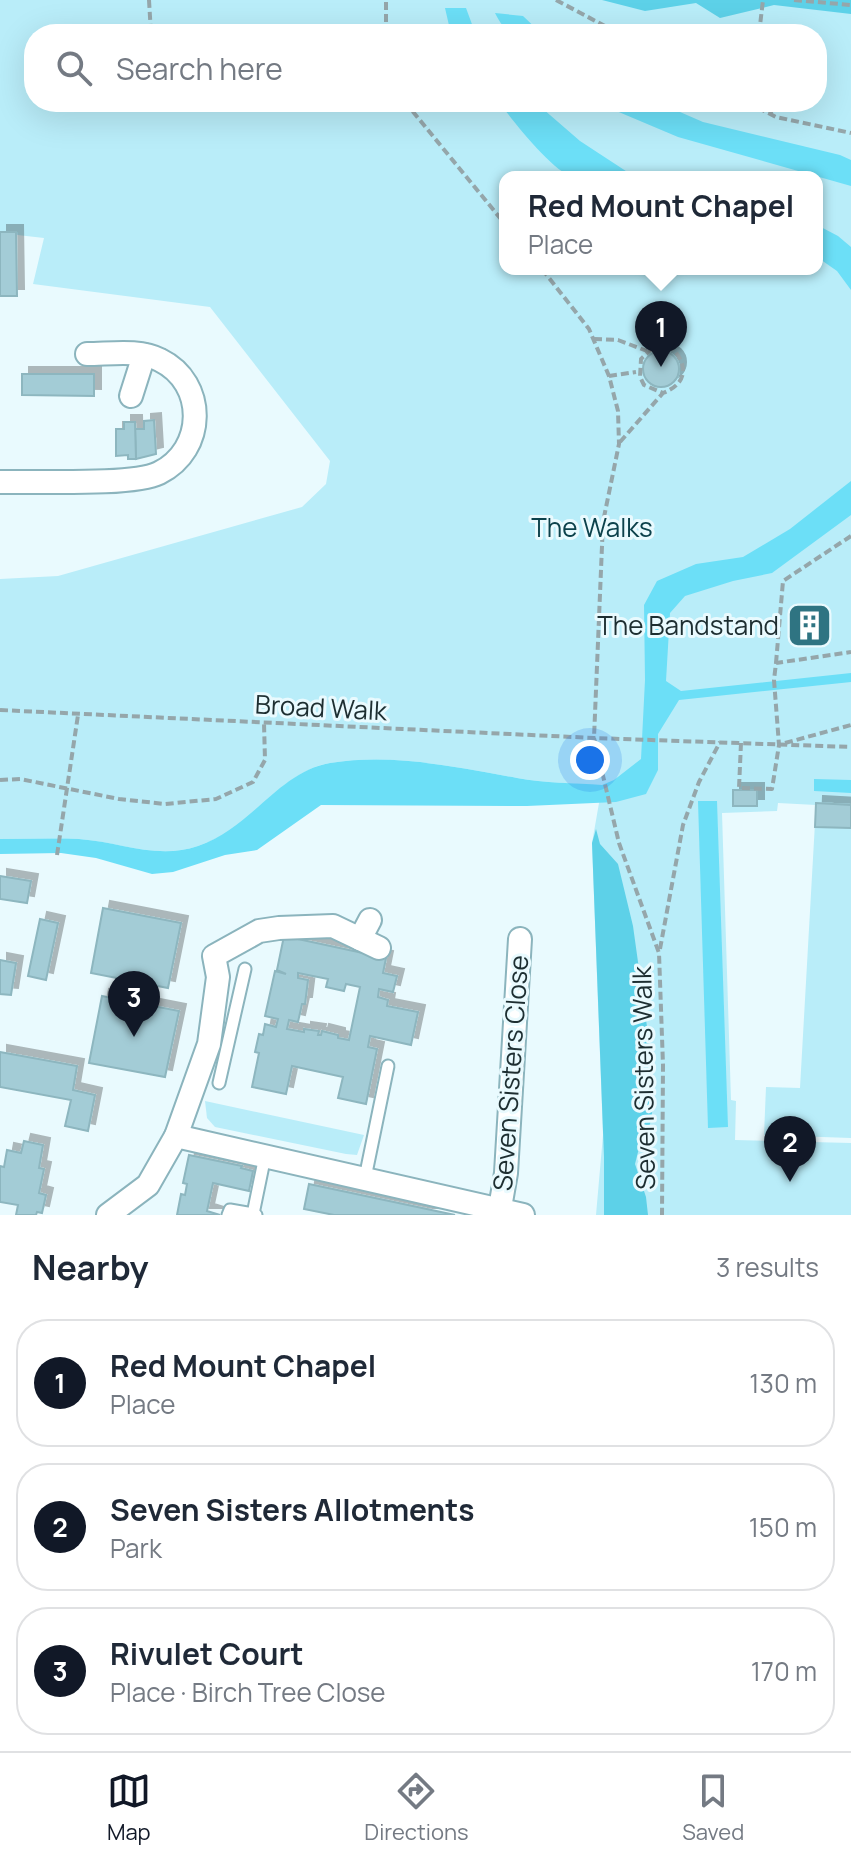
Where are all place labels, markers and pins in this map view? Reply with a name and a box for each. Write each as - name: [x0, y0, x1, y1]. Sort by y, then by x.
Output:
- pin: 1: [635, 301, 687, 367]
- building icon: The Bandstand: [786, 601, 834, 649]
- place label: The Bandstand: [597, 607, 779, 643]
- pin: 3: [108, 971, 160, 1037]
- pin: 2: [764, 1116, 816, 1182]

